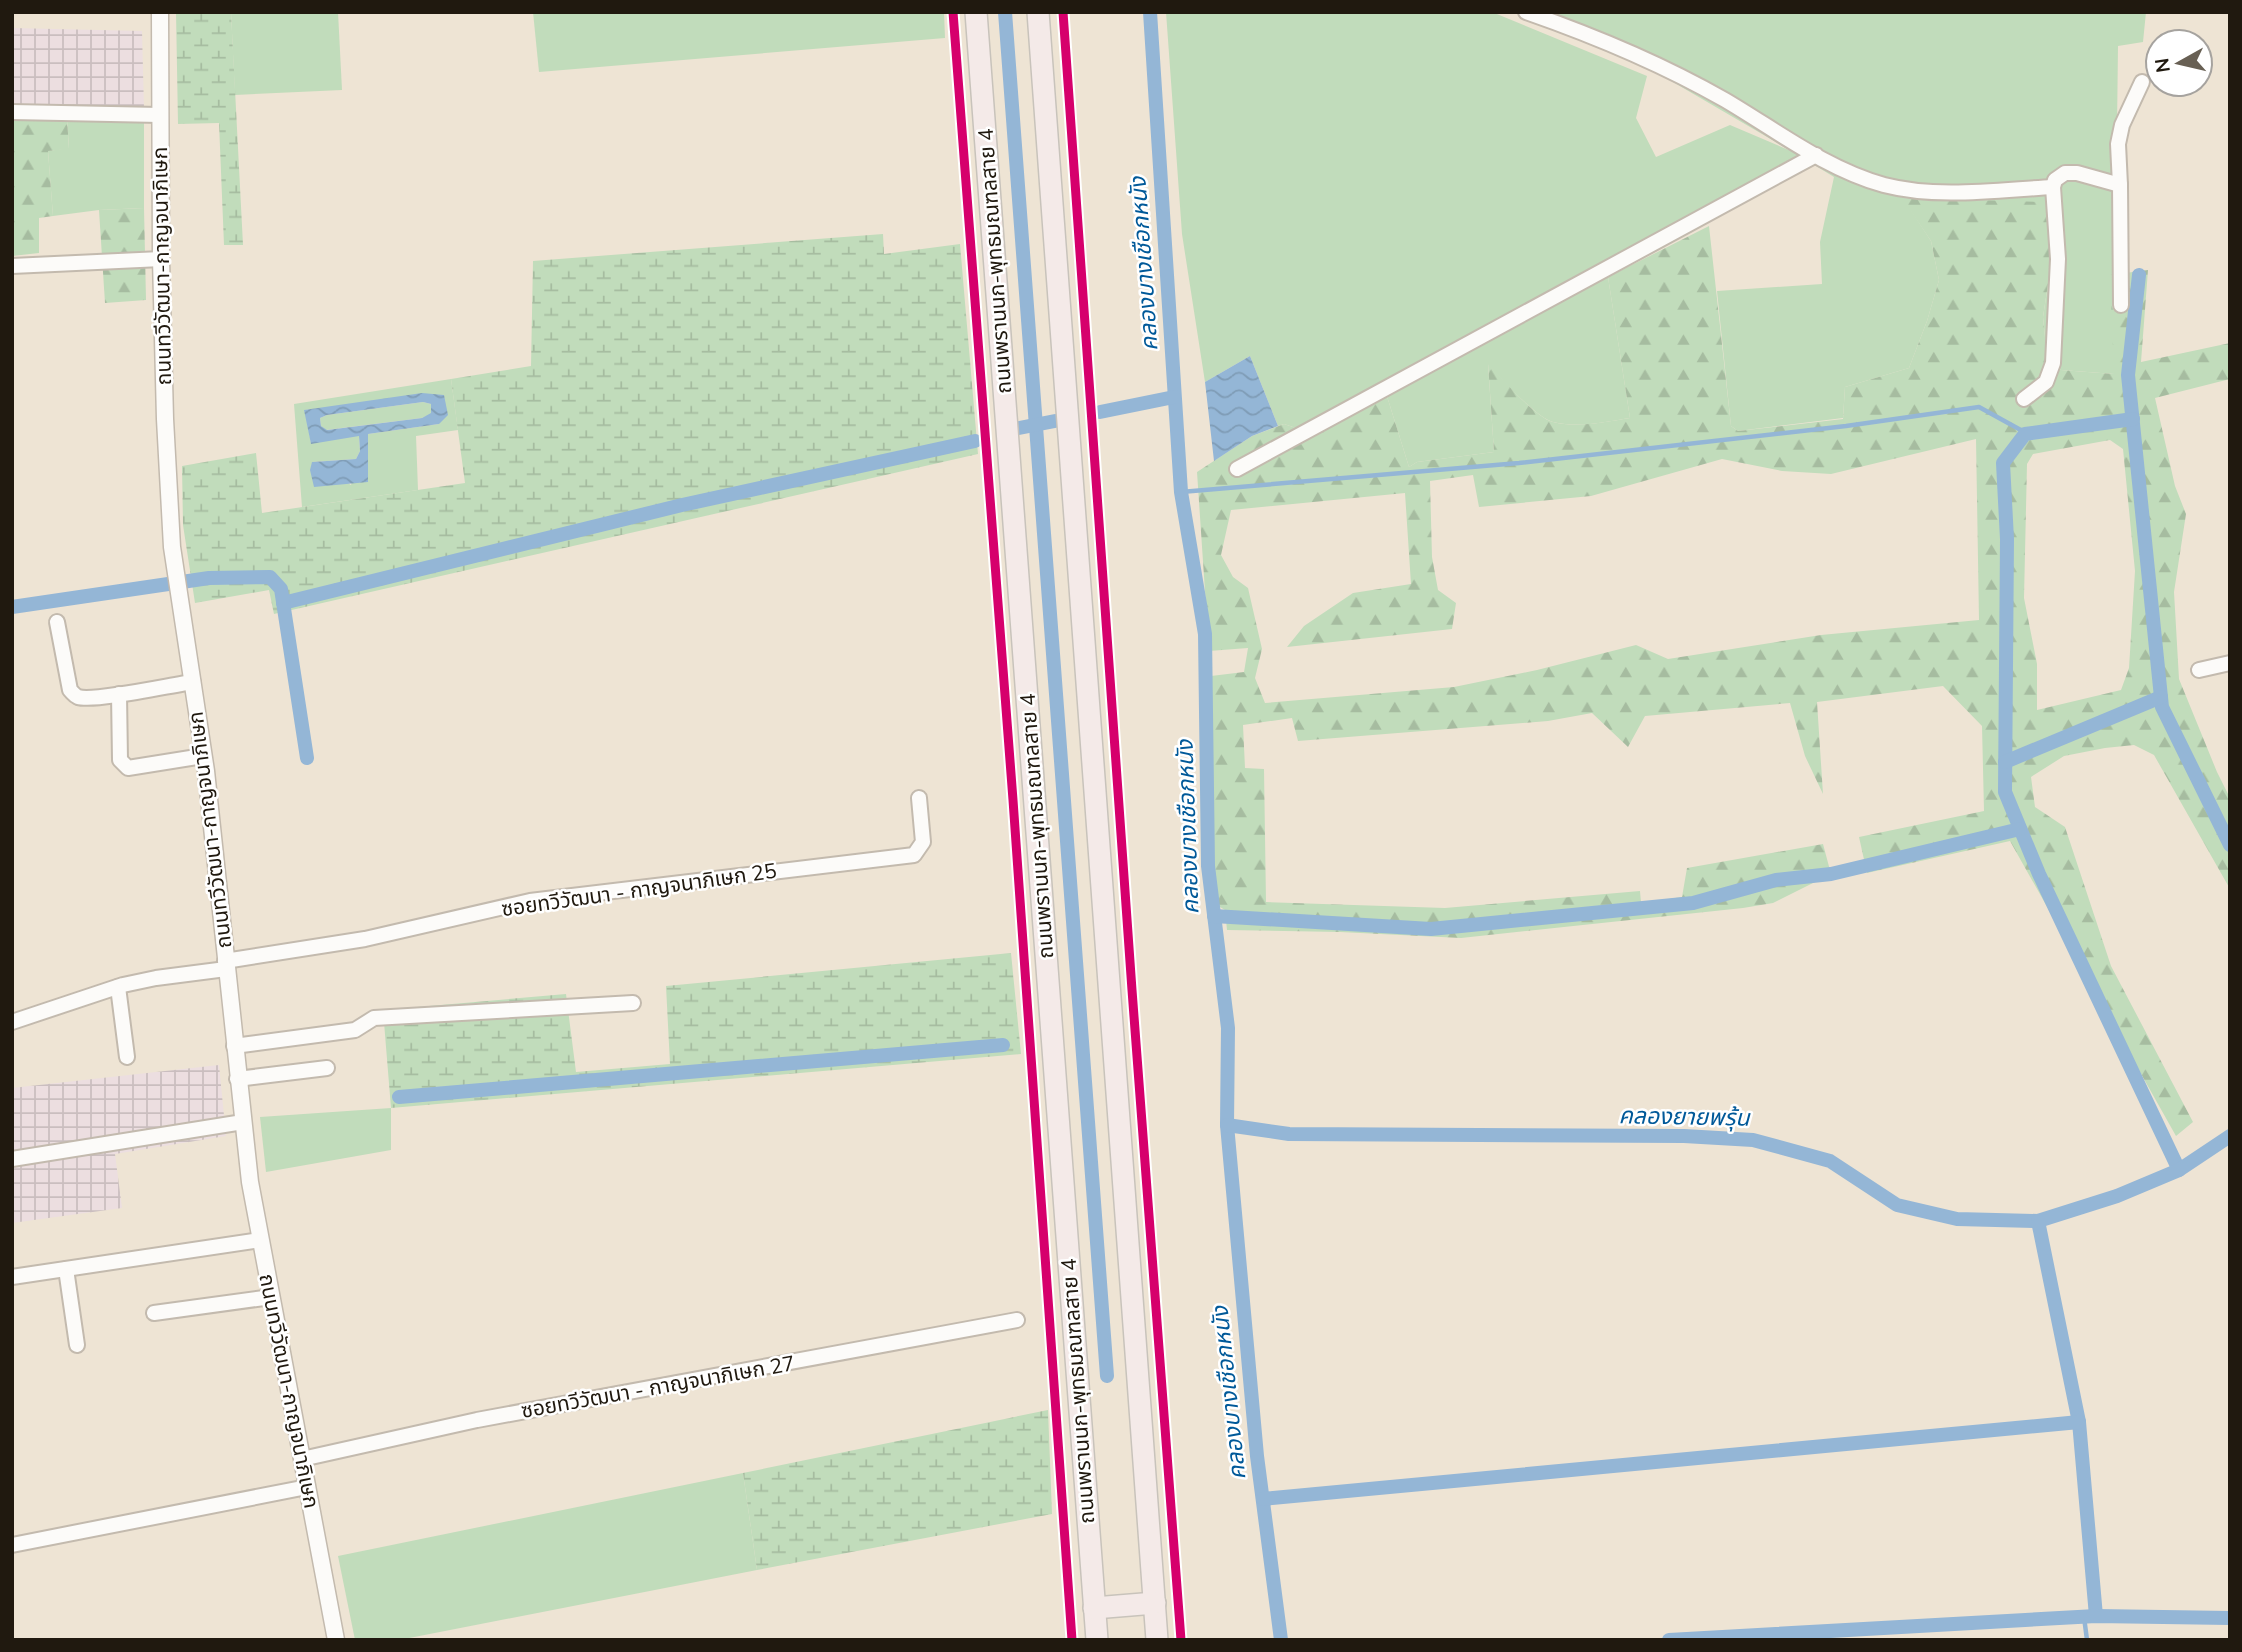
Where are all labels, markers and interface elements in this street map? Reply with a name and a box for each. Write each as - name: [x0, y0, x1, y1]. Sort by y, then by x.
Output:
- north arrow: [2144, 28, 2214, 98]
- text: N: [2149, 56, 2177, 74]
- street label: ถนนพรานนก-พุทธมณฑลสาย 4: [972, 127, 1018, 395]
- street label: ถนนทวีวัฒนา-กาญจนาภิเษก: [146, 146, 178, 386]
- water label: คลองบางเชือกหนัง: [1122, 174, 1166, 352]
- street label: ถนนพรานนก-พุทธมณฑลสาย 4: [1014, 692, 1060, 960]
- street label: ถนนทวีวัฒนา-กาญจนาภิเษก: [182, 710, 238, 950]
- water label: คลองบางเชือกหนัง: [1169, 738, 1207, 915]
- street label: ซอยทวีวัฒนา - กาญจนาภิเษก 25: [500, 857, 778, 923]
- water label: คลองยายพรุ้น: [1618, 1100, 1752, 1134]
- street label: ถนนพรานนก-พุทธมณฑลสาย 4: [1055, 1257, 1101, 1525]
- street label: ถนนทวีวัฒนา-กาญจนาภิเษก: [252, 1271, 326, 1511]
- water label: คลองบางเชือกหนัง: [1204, 1303, 1254, 1481]
- street label: ซอยทวีวัฒนา - กาญจนาภิเษก 27: [519, 1349, 797, 1425]

